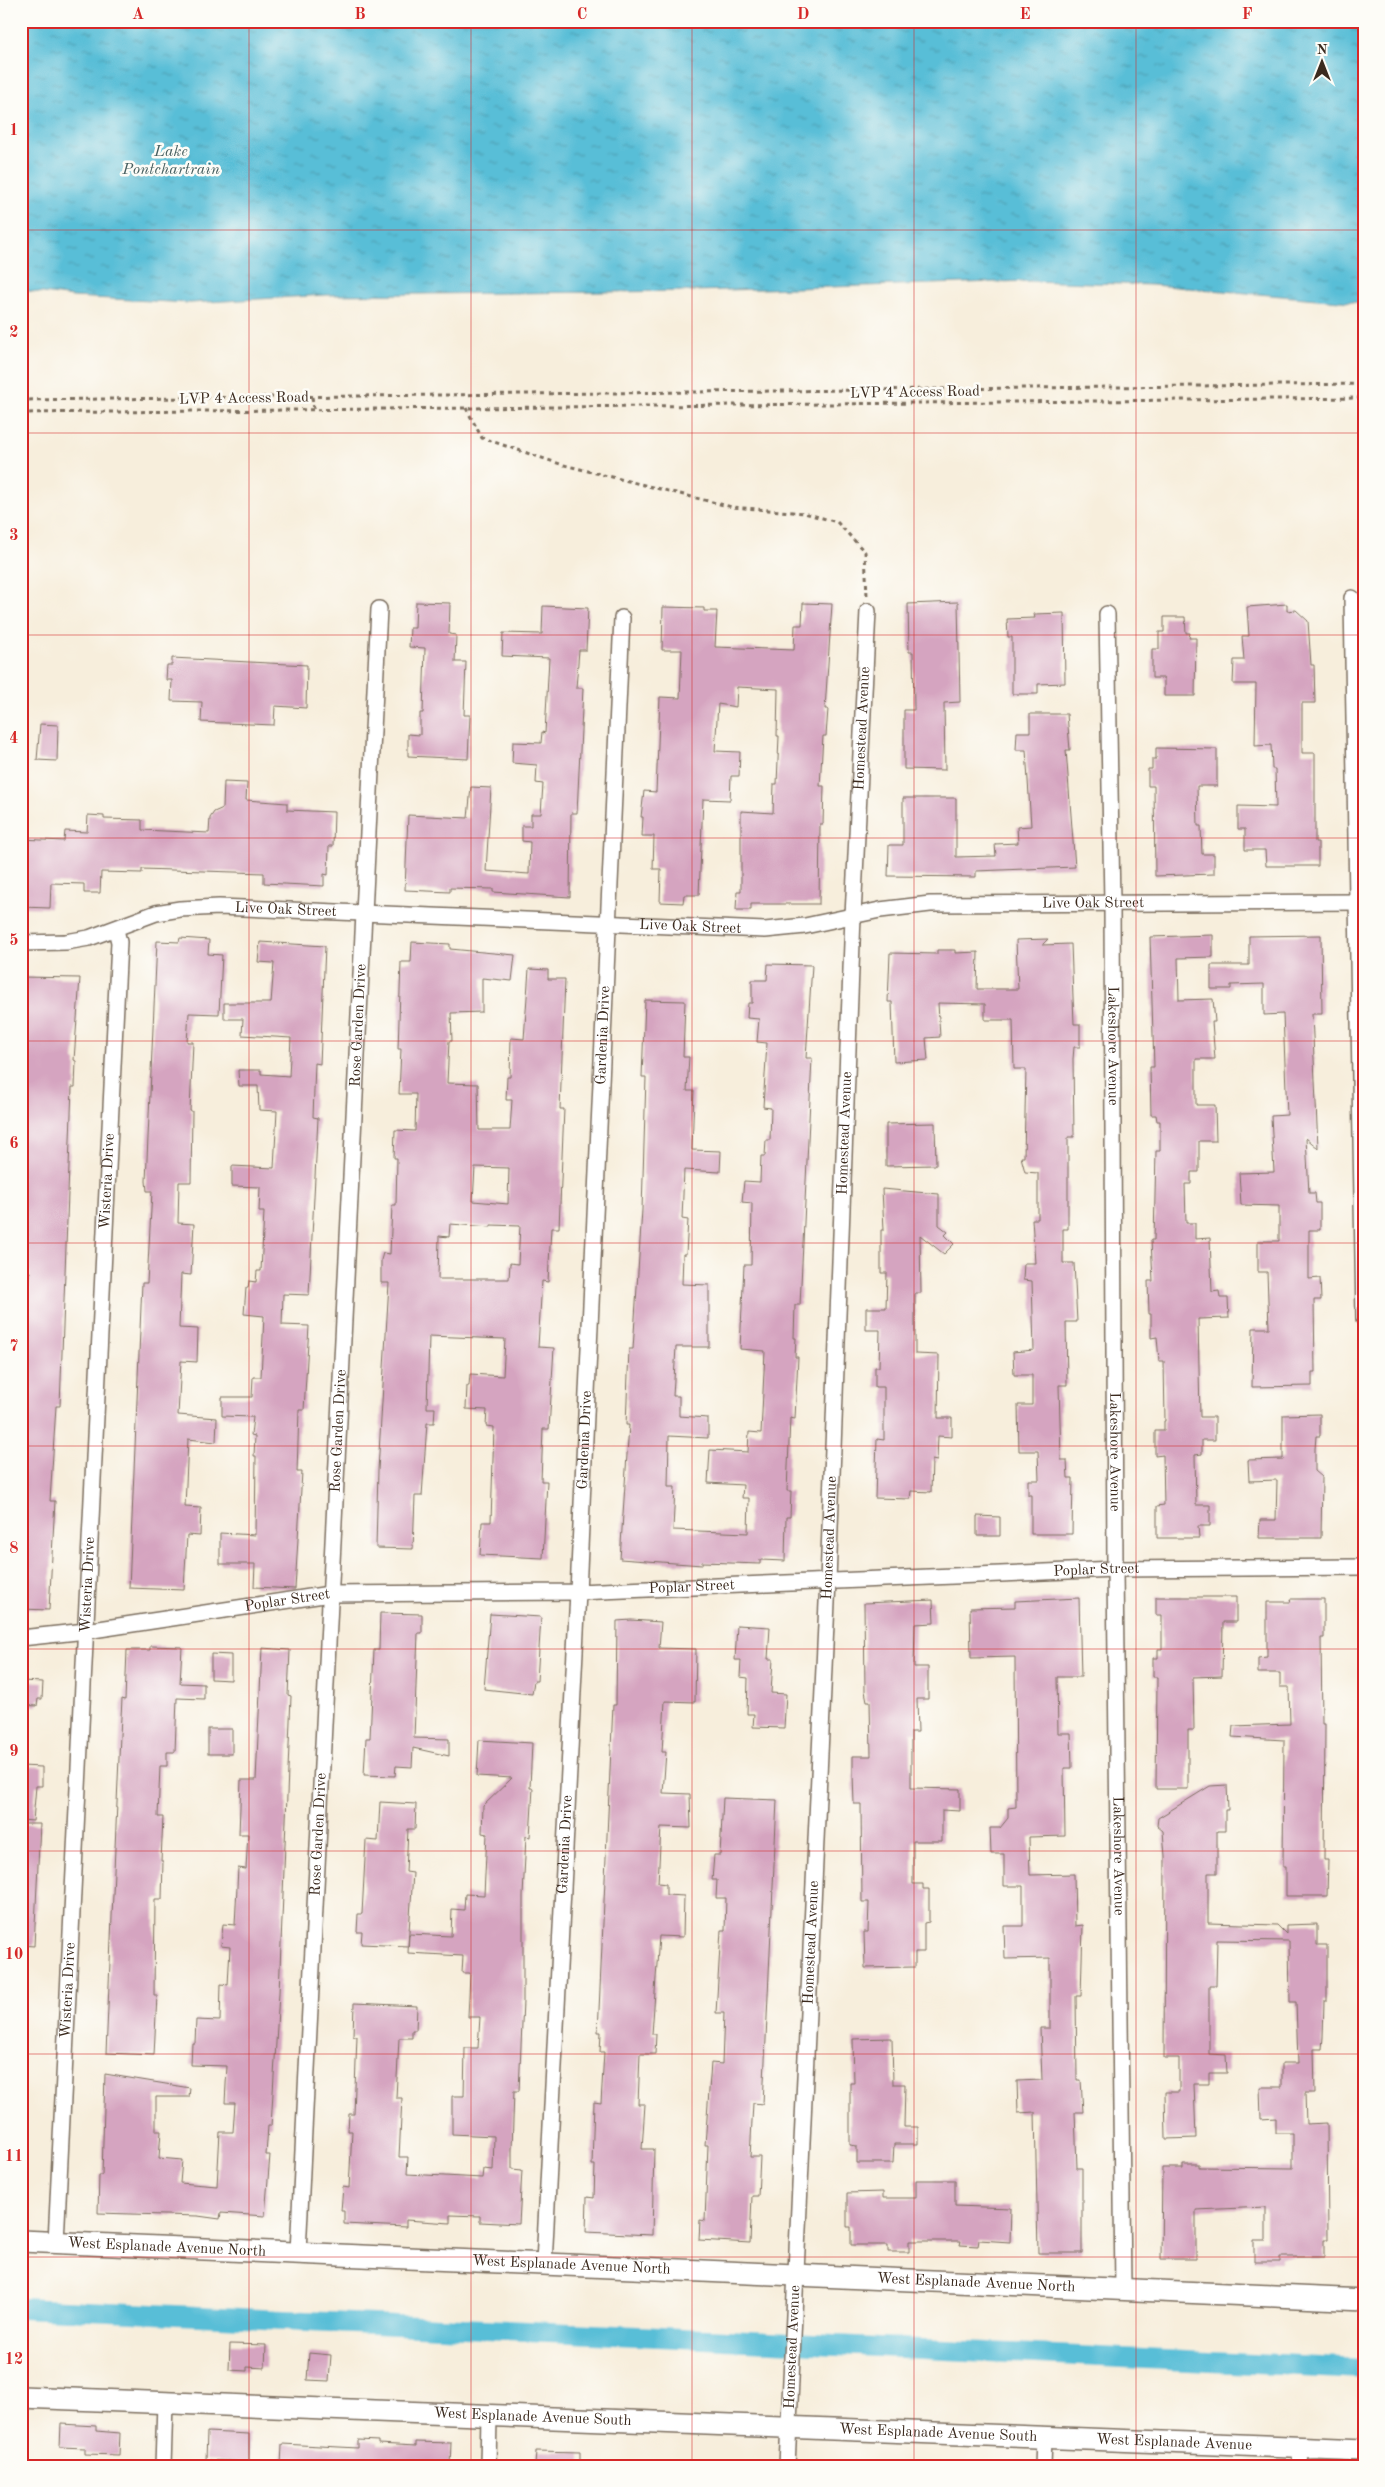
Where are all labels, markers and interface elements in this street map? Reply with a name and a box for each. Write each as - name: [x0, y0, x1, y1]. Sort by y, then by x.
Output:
- text: A: [132, 7, 144, 23]
- text: B: [354, 7, 366, 23]
- text: C: [577, 7, 587, 23]
- text: D: [797, 7, 809, 23]
- text: E: [1019, 7, 1031, 23]
- text: F: [1242, 7, 1253, 23]
- north arrow: [1298, 38, 1348, 88]
- text: N: [1317, 43, 1328, 57]
- text: 1: [9, 123, 19, 139]
- water label: Lake Pontchartrain: [121, 144, 220, 178]
- text: 2: [9, 325, 19, 341]
- street label: LVP 4 Access Road: [850, 384, 980, 402]
- street label: LVP 4 Access Road: [179, 390, 309, 408]
- text: 3: [9, 528, 19, 544]
- street label: Homestead Avenue: [852, 666, 873, 791]
- text: 4: [9, 731, 19, 747]
- street label: Live Oak Street: [1042, 896, 1144, 911]
- street label: Live Oak Street: [234, 900, 337, 919]
- street label: Live Oak Street: [639, 917, 742, 936]
- text: 5: [9, 933, 19, 949]
- street label: Rose Garden Drive: [348, 963, 369, 1087]
- street label: Gardenia Drive: [593, 986, 613, 1085]
- street label: Lakeshore Avenue: [1105, 986, 1120, 1106]
- street label: Homestead Avenue: [835, 1071, 855, 1195]
- street label: Wisteria Drive: [98, 1133, 117, 1230]
- text: 6: [9, 1136, 19, 1152]
- text: 7: [9, 1339, 19, 1355]
- street label: Rose Garden Drive: [328, 1369, 349, 1493]
- street label: Gardenia Drive: [575, 1390, 595, 1490]
- street label: Lakeshore Avenue: [1107, 1392, 1122, 1512]
- street label: Homestead Avenue: [820, 1476, 839, 1600]
- street label: Wisteria Drive: [78, 1536, 98, 1633]
- text: 8: [9, 1541, 19, 1557]
- street label: Poplar Street: [1053, 1561, 1140, 1579]
- street label: Poplar Street: [648, 1578, 735, 1596]
- street label: Poplar Street: [244, 1587, 331, 1614]
- text: 9: [9, 1744, 19, 1760]
- street label: Rose Garden Drive: [308, 1772, 329, 1896]
- street label: Gardenia Drive: [555, 1795, 575, 1894]
- street label: Lakeshore Avenue: [1110, 1796, 1126, 1916]
- street label: Homestead Avenue: [801, 1880, 822, 2005]
- street label: Wisteria Drive: [58, 1942, 78, 2039]
- text: 10: [5, 1947, 23, 1963]
- text: 11: [5, 2149, 23, 2165]
- street label: West Esplanade Avenue North: [67, 2236, 266, 2259]
- street label: West Esplanade Avenue North: [472, 2253, 671, 2277]
- street label: West Esplanade Avenue North: [877, 2271, 1076, 2295]
- street label: Homestead Avenue: [782, 2285, 803, 2409]
- text: 12: [5, 2352, 23, 2368]
- street label: West Esplanade Avenue South: [433, 2406, 632, 2429]
- street label: West Esplanade Avenue South: [839, 2422, 1038, 2445]
- street label: West Esplanade Avenue: [1096, 2432, 1252, 2453]

